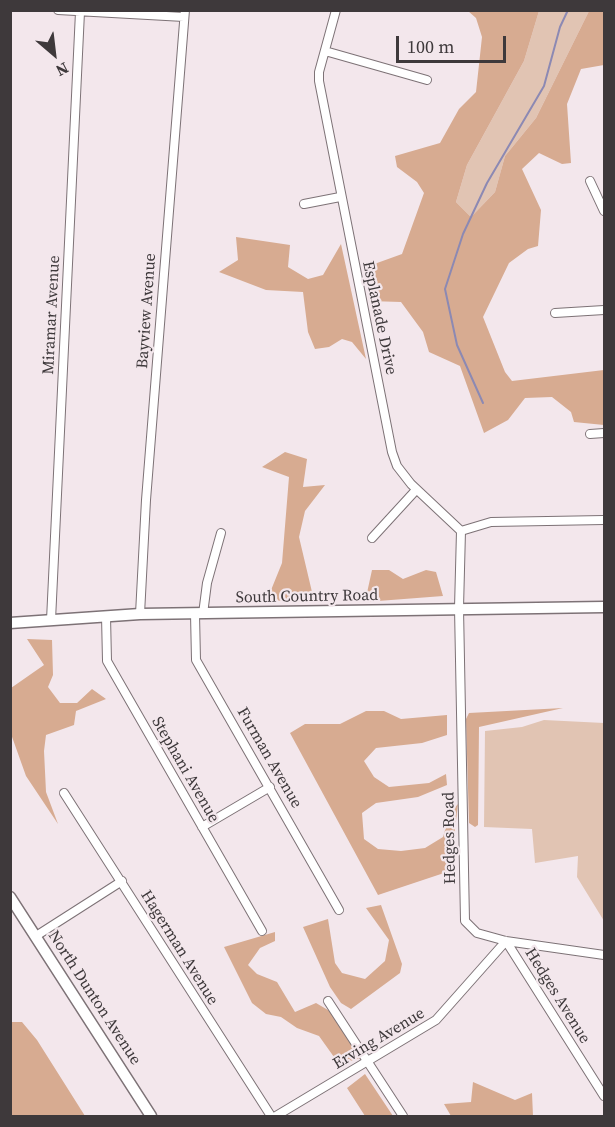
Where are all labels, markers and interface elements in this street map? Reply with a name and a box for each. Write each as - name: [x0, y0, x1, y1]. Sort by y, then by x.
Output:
- north arrow: [24, 24, 84, 84]
- scale bar: [399, 24, 508, 62]
- text: 100 m: [407, 34, 454, 59]
- text: N: [52, 57, 73, 82]
- street label: Bayview Avenue: [133, 253, 161, 369]
- street label: Miramar Avenue: [39, 255, 65, 375]
- street label: Esplanade Drive: [358, 259, 400, 377]
- street label: South Country Road: [236, 586, 378, 608]
- street label: Furman Avenue: [232, 704, 306, 812]
- street label: Stephani Avenue: [147, 714, 223, 826]
- street label: Hedges Road: [440, 792, 460, 884]
- street label: Hagerman Avenue: [136, 887, 222, 1009]
- street label: North Dunton Avenue: [43, 927, 145, 1069]
- street label: Hedges Avenue: [520, 945, 594, 1047]
- street label: Erving Avenue: [330, 1004, 428, 1074]

